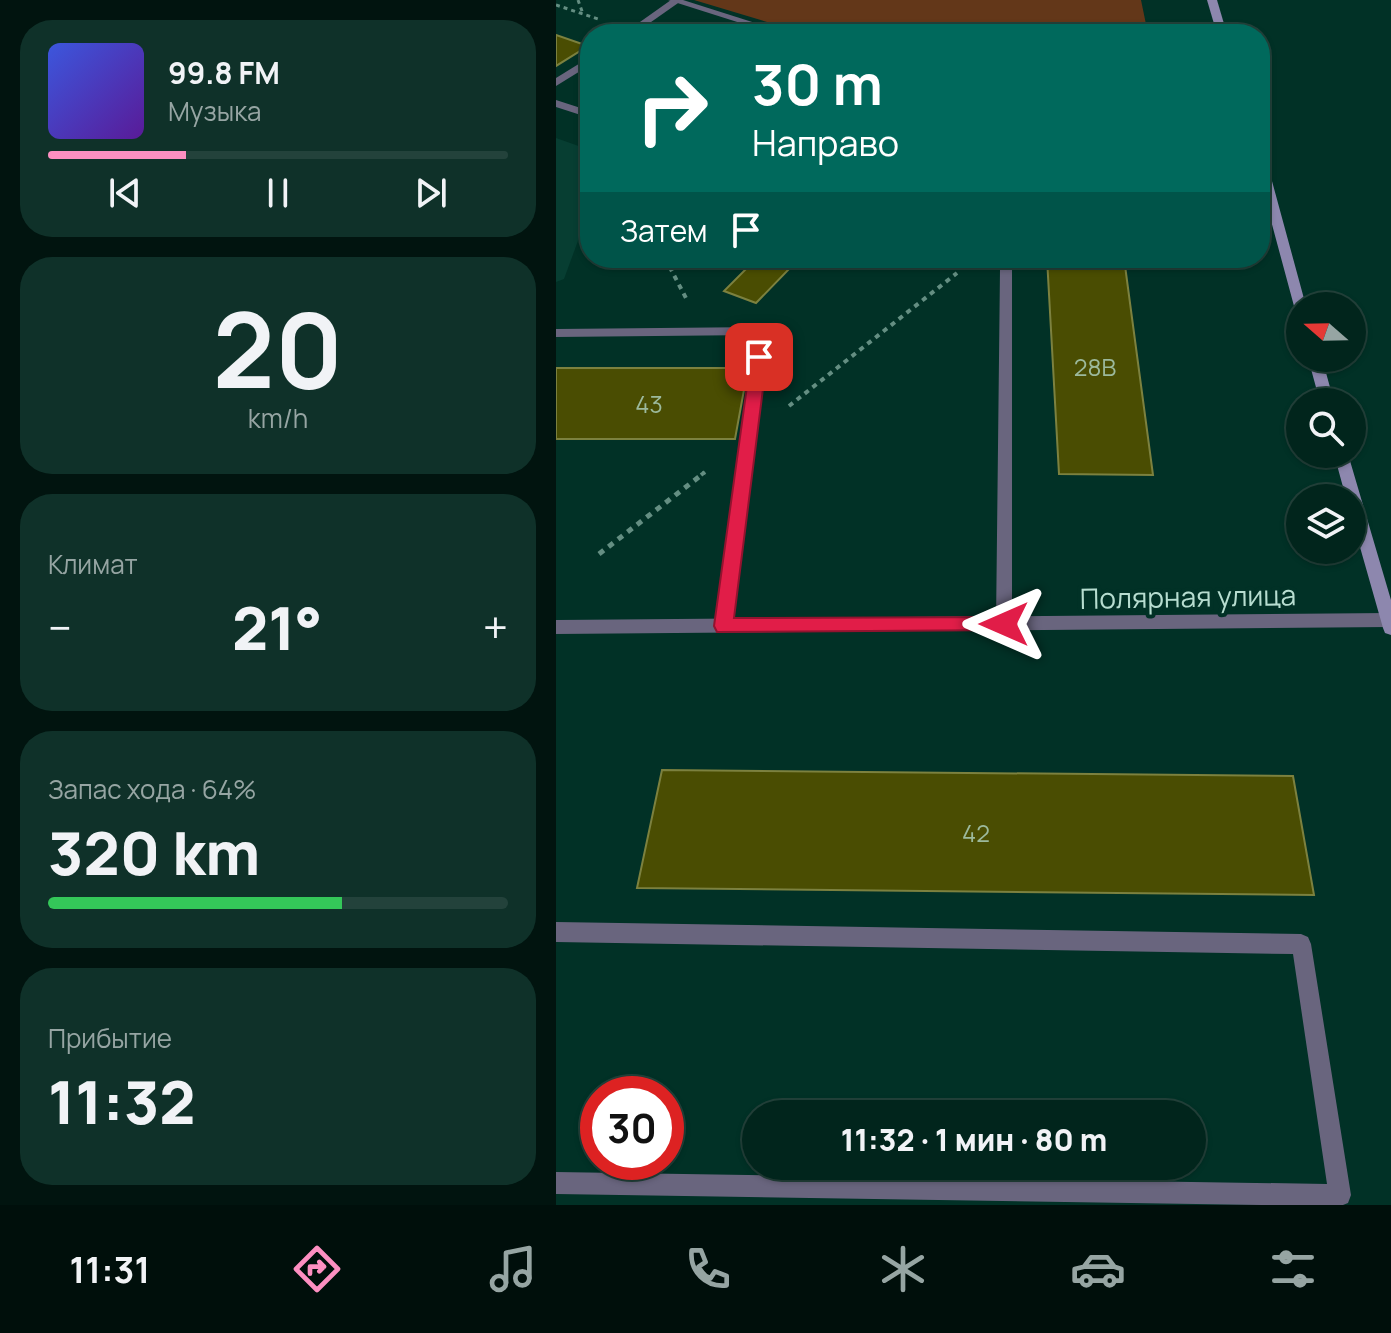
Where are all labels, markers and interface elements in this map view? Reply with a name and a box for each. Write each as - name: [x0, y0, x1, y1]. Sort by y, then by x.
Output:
- text: 30 m: [752, 45, 883, 122]
- text: 99.8 FM: [168, 52, 280, 93]
- icon: right: [620, 56, 724, 160]
- text: Музыка: [168, 93, 262, 129]
- text: Направо: [752, 118, 899, 167]
- icon: previous: [103, 171, 147, 215]
- icon: pause: [256, 171, 300, 215]
- icon: next: [409, 171, 453, 215]
- icon: arrive: [724, 208, 768, 252]
- text: Затем: [620, 210, 708, 251]
- text: 20: [213, 277, 343, 419]
- north arrow: [1286, 292, 1366, 372]
- map controls: [1286, 292, 1366, 564]
- pin: [725, 323, 793, 391]
- icon: arrive: [737, 335, 781, 379]
- house number: 28В: [1074, 350, 1116, 383]
- house number: 43: [635, 387, 663, 420]
- button: search: [1286, 388, 1366, 468]
- text: km/h: [248, 400, 308, 436]
- button: layers: [1286, 484, 1366, 564]
- text: Климат: [48, 546, 138, 582]
- street label: Полярная улица: [1080, 575, 1296, 617]
- position arrow: [962, 582, 1046, 666]
- text: 21°: [232, 586, 322, 668]
- text: −: [48, 597, 72, 657]
- text: +: [483, 597, 508, 657]
- text: Запас хода · 64%: [48, 771, 257, 807]
- text: 320 km: [48, 811, 260, 893]
- house number: 42: [962, 816, 990, 849]
- text: Прибытие: [48, 1020, 172, 1056]
- text: 11:32: [48, 1060, 196, 1142]
- speed limit sign: 30: [580, 1076, 684, 1180]
- text: 11:32 · 1 мин · 80 m: [841, 1119, 1107, 1160]
- icon: directions: [289, 1241, 345, 1297]
- icon: music: [485, 1241, 541, 1297]
- icon: phone: [680, 1241, 736, 1297]
- icon: climate: [875, 1241, 931, 1297]
- icon: car: [1070, 1241, 1126, 1297]
- icon: filters: [1265, 1241, 1321, 1297]
- text: 11:31: [70, 1245, 150, 1294]

